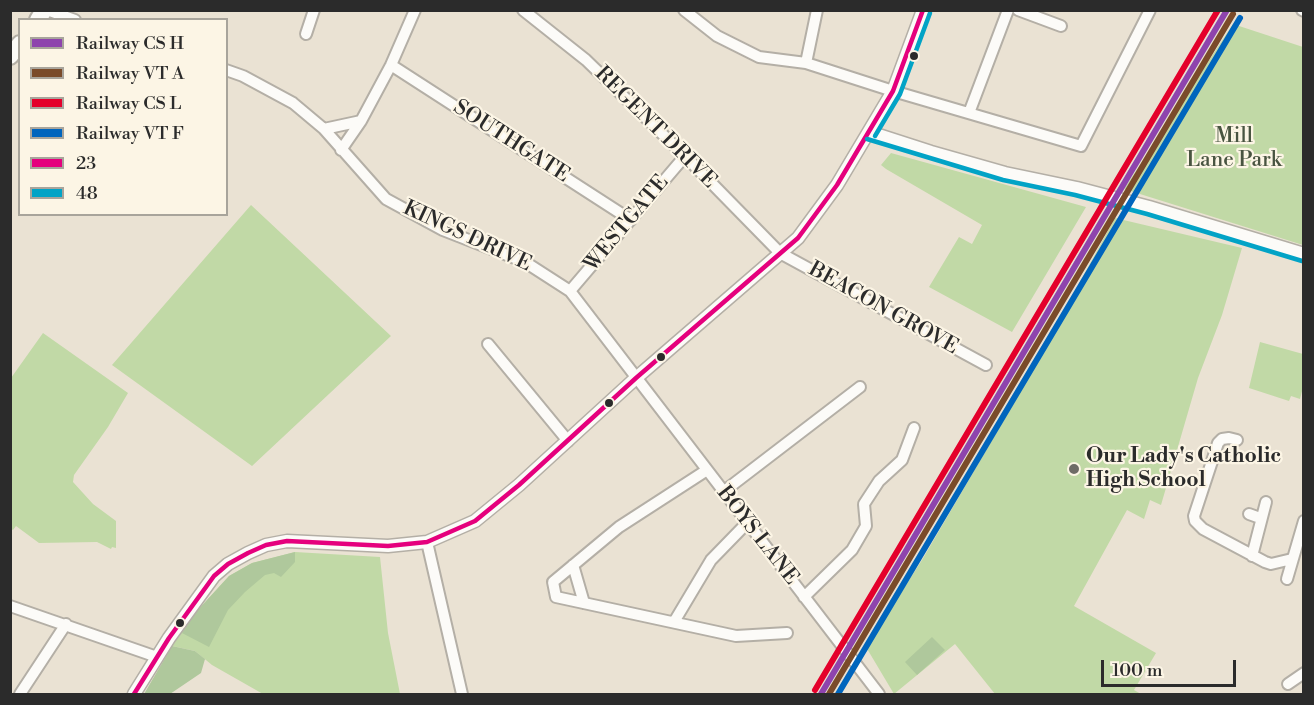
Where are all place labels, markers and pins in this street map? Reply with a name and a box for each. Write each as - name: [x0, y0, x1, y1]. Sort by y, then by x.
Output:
- unlabelled marker: [908, 50, 920, 62]
- unlabelled marker: [655, 351, 667, 363]
- unlabelled marker: [603, 397, 615, 409]
- place label: Our Lady's Catholic High School: [1086, 444, 1281, 494]
- marker: Our Lady's Catholic High School: [1067, 462, 1081, 476]
- unlabelled marker: [174, 617, 186, 629]

